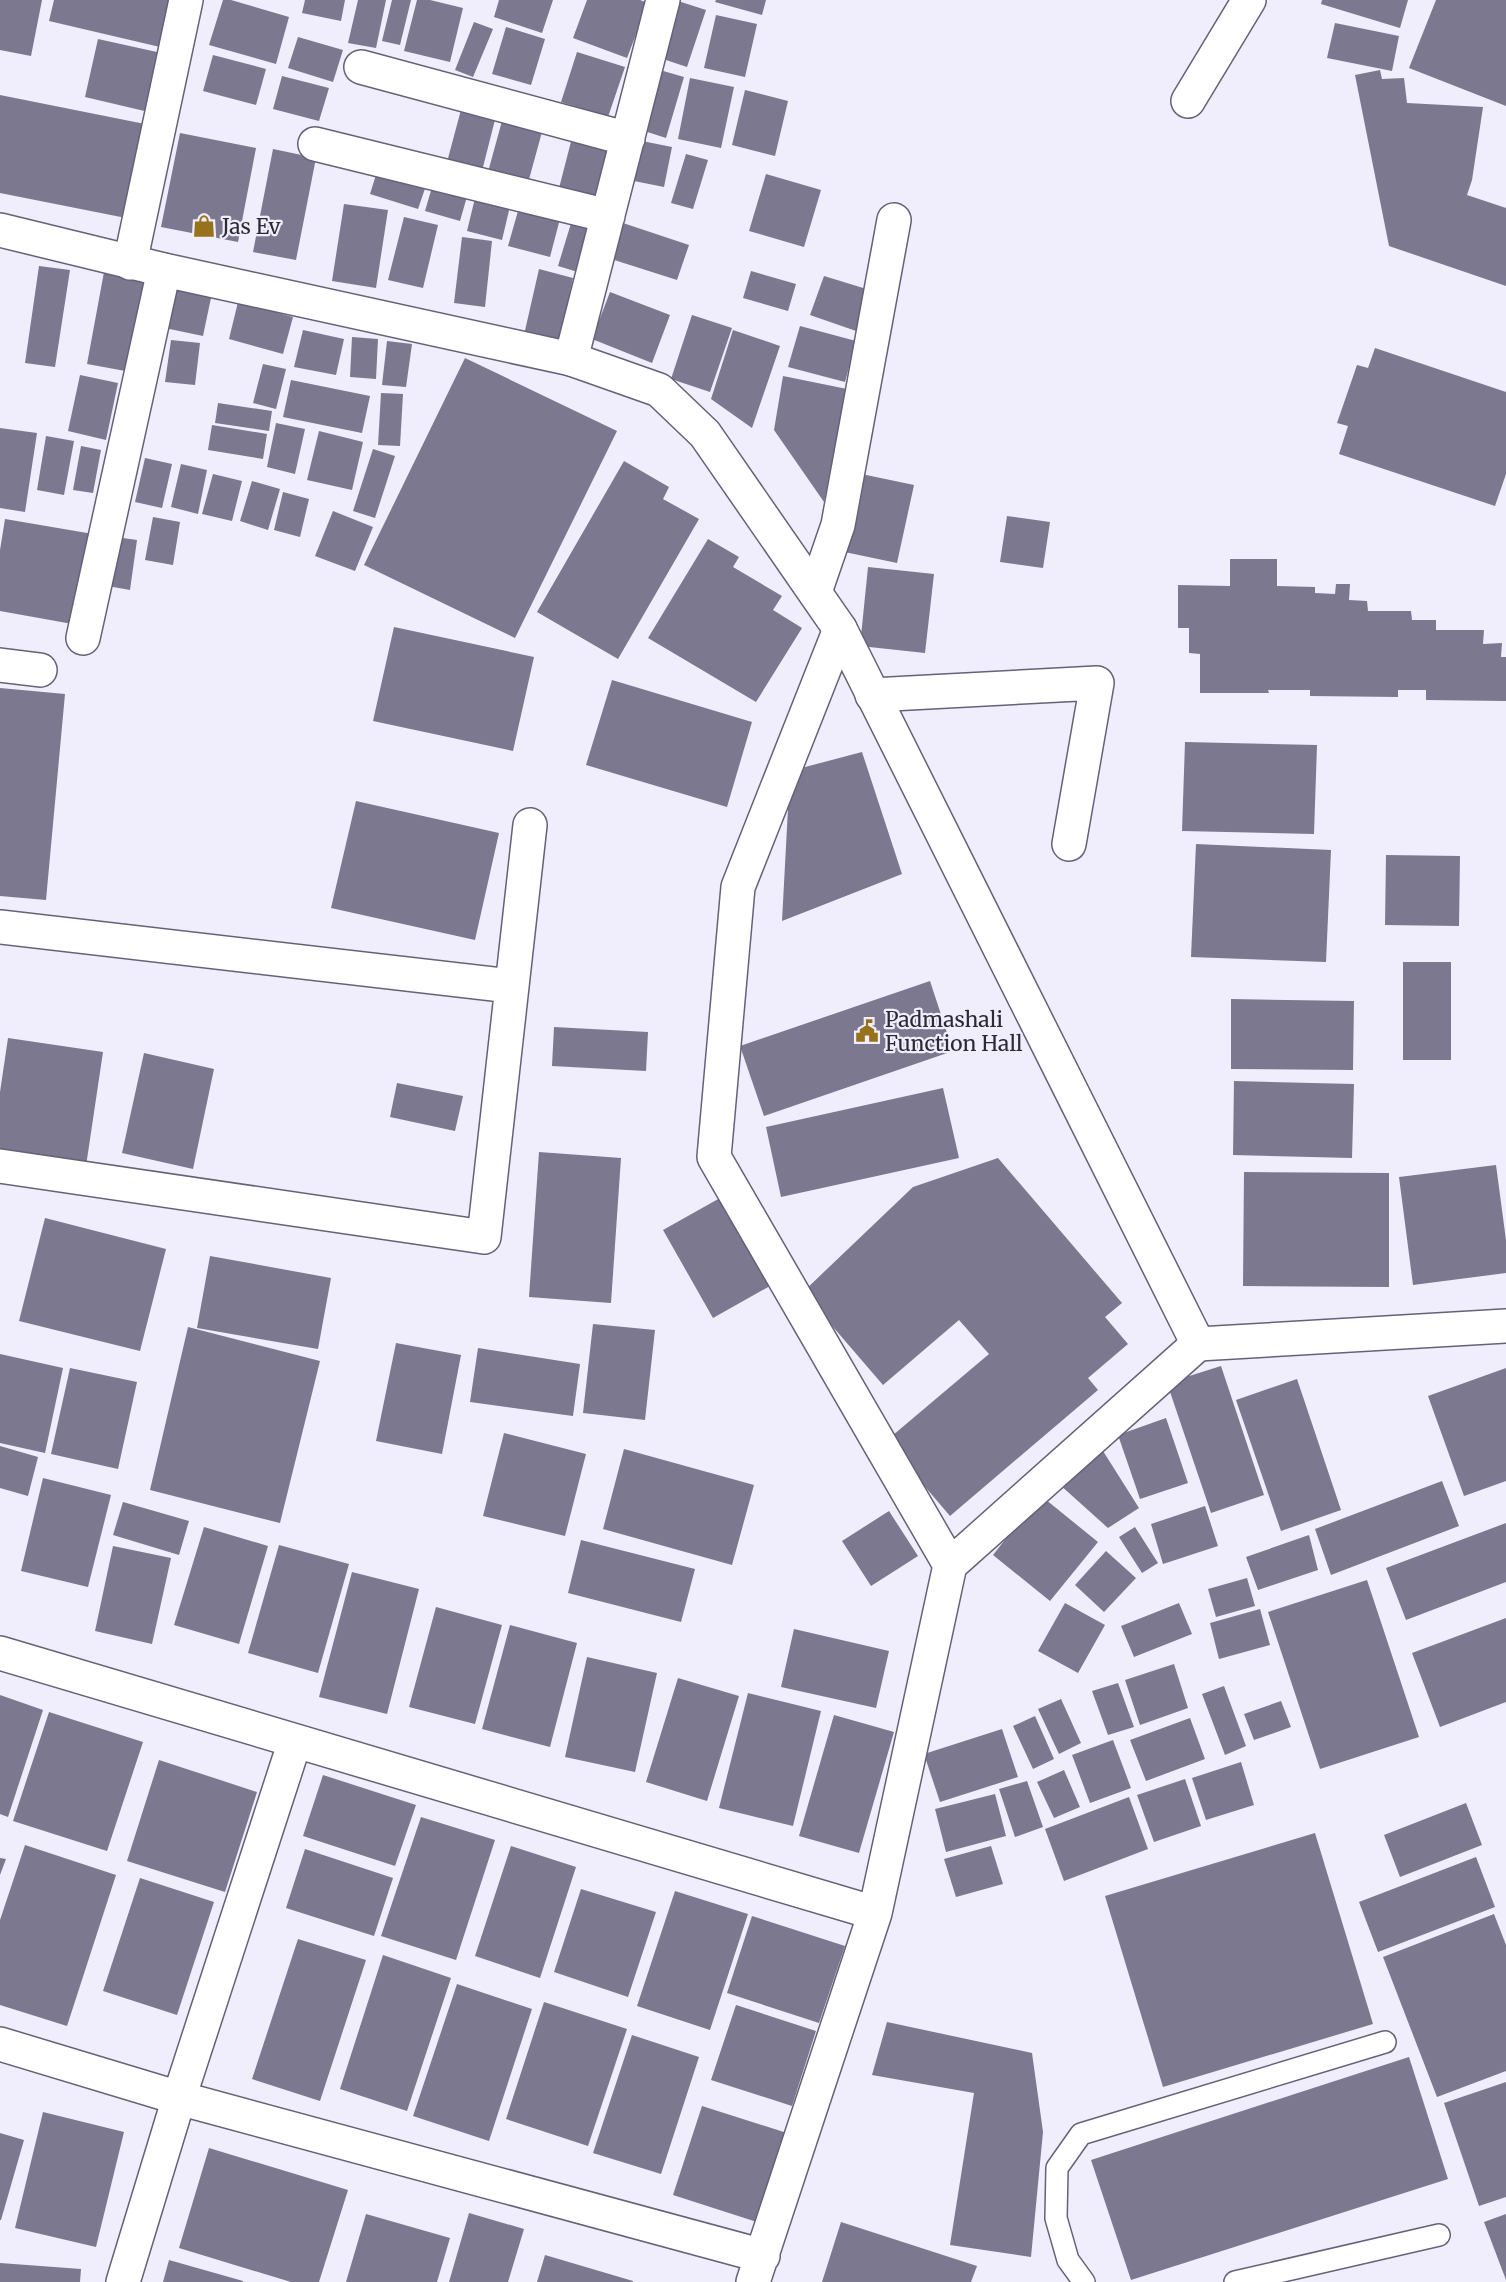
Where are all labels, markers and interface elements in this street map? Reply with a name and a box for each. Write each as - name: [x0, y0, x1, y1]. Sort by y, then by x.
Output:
- shop icon: Jas Ev: [191, 213, 217, 239]
- place label: Jas Ev: [221, 213, 282, 240]
- place label: Padmashali Function Hall: [885, 1006, 1023, 1057]
- public building icon: Padmashali Function Hall: [854, 1018, 880, 1044]

